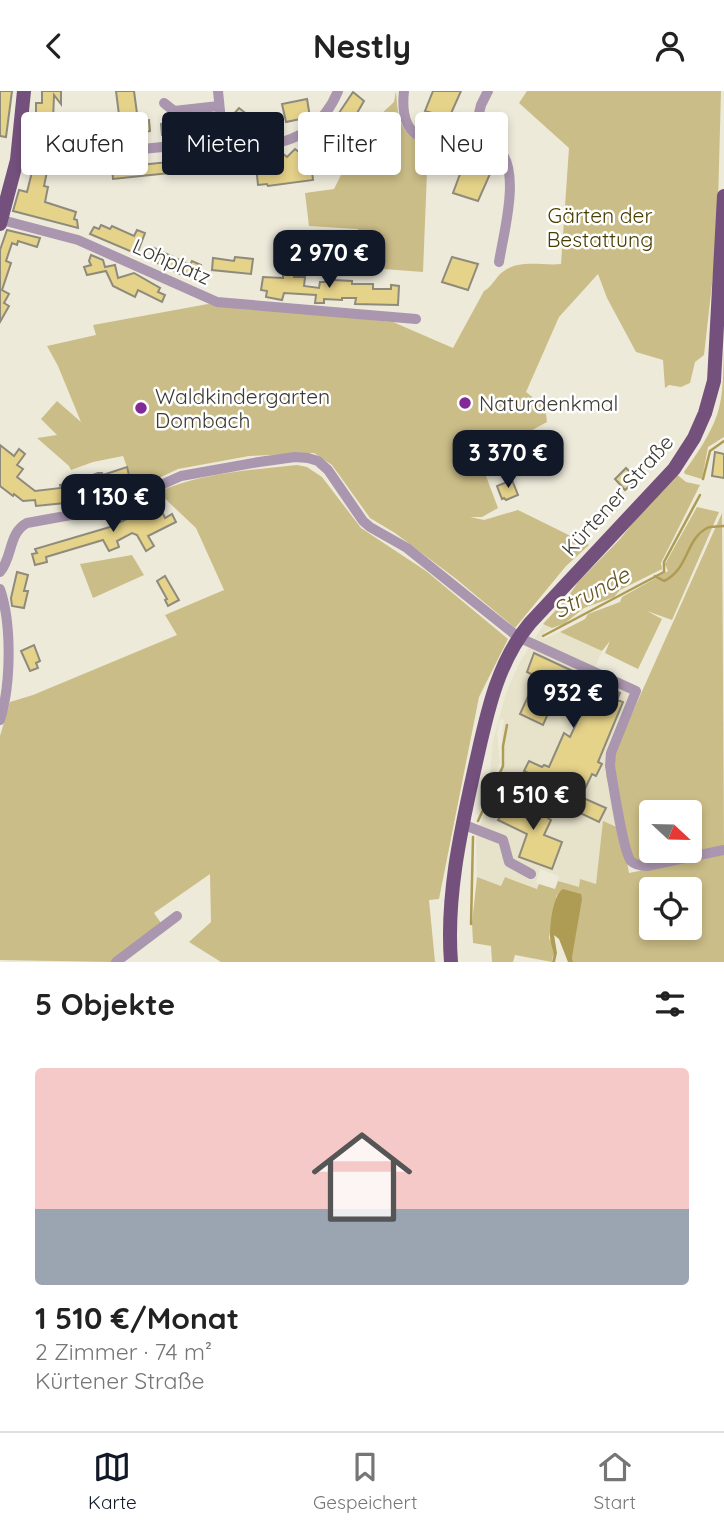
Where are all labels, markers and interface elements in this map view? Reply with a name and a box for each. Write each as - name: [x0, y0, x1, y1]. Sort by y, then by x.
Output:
- text: Nestly: [313, 26, 411, 66]
- icon: back: [35, 27, 73, 65]
- icon: person: [651, 27, 689, 65]
- chip: Kaufen: [21, 112, 148, 175]
- chip: Mieten: [162, 112, 284, 175]
- chip: Filter: [298, 112, 401, 175]
- chip: Neu: [415, 112, 508, 175]
- park label: Gärten der Bestattung: [547, 202, 653, 252]
- pin: 2 970 €: [264, 231, 394, 290]
- street label: Lohplatz: [129, 232, 215, 290]
- text: 2 970 €: [289, 238, 369, 267]
- place label: Waldkindergarten Dombach: [155, 383, 330, 433]
- place label: Naturdenkmal: [479, 390, 618, 416]
- marker: Naturdenkmal: [457, 395, 473, 411]
- marker: Waldkindergarten Dombach: [133, 400, 149, 416]
- street label: Kürtener Straße: [556, 429, 678, 561]
- pin: 3 370 €: [443, 431, 573, 490]
- text: 3 370 €: [469, 438, 547, 467]
- pin: 1 130 €: [48, 475, 178, 534]
- text: 1 130 €: [77, 482, 149, 511]
- water label: Strunde: [548, 559, 635, 624]
- pin: 932 €: [524, 671, 622, 730]
- text: 932 €: [543, 678, 603, 707]
- pin: 1 510 €: [468, 773, 598, 832]
- text: 1 510 €: [497, 780, 569, 809]
- north arrow: [639, 800, 702, 863]
- map controls: [639, 800, 702, 940]
- button: locate: [639, 877, 702, 940]
- text: 5 Objekte: [35, 985, 175, 1023]
- icon: filters: [651, 985, 689, 1023]
- icon: home: [299, 1114, 425, 1240]
- text: 1 510 €/Monat: [35, 1299, 239, 1337]
- text: 2 Zimmer · 74 m²: [35, 1337, 212, 1366]
- text: Kürtener Straße: [35, 1366, 204, 1395]
- tab: Karte: [88, 1448, 137, 1514]
- tab: Gespeichert: [313, 1448, 417, 1514]
- tab: Start: [594, 1448, 636, 1514]

